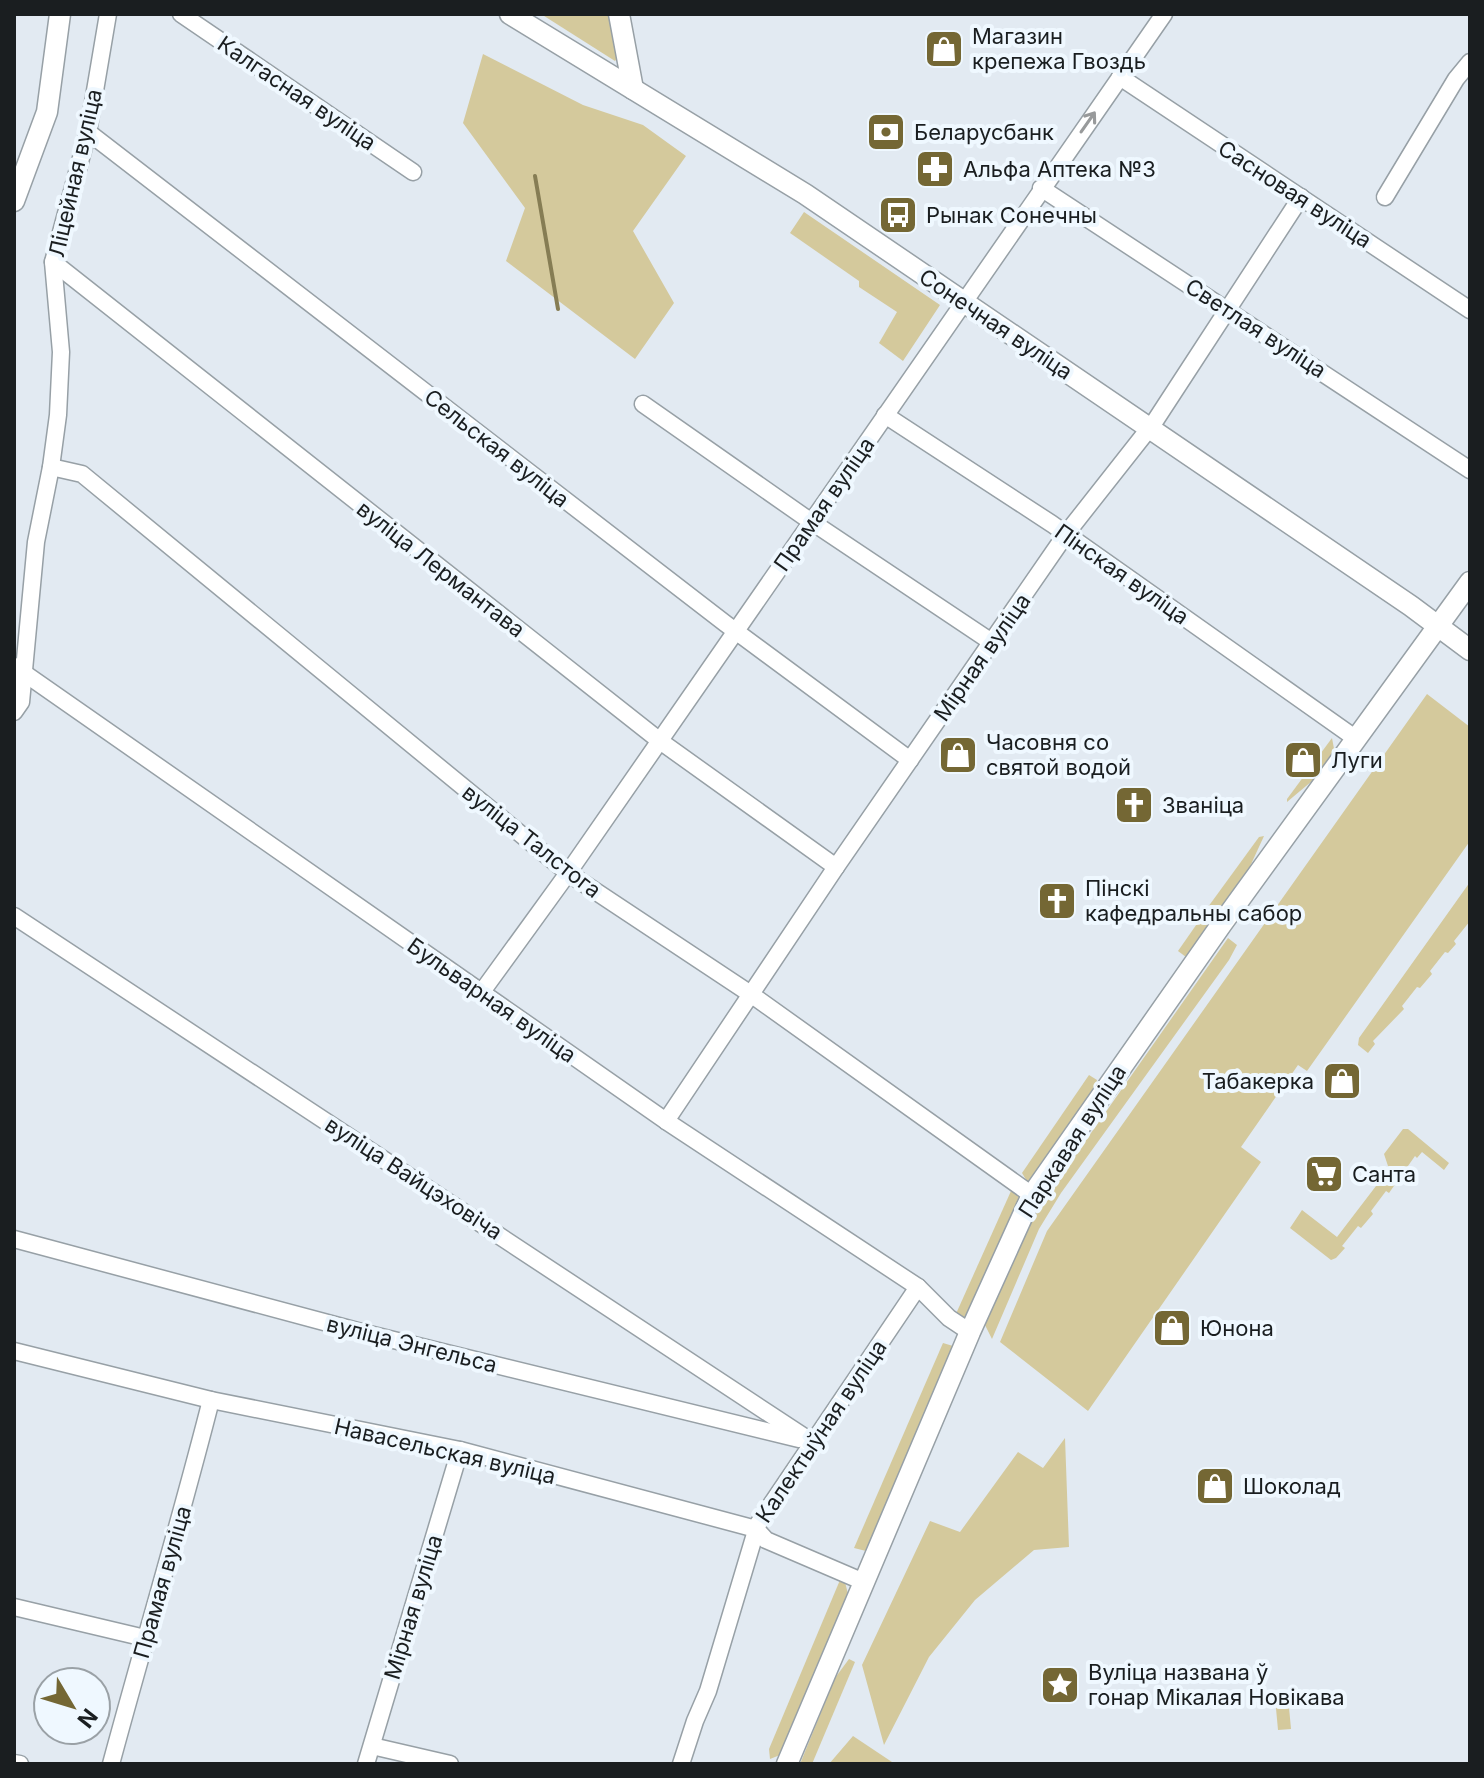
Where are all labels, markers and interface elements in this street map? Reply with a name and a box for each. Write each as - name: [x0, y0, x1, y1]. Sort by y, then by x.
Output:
- place label: Магазин крепежа Гвоздь: [972, 23, 1146, 74]
- shop icon: Магазин крепежа Гвоздь: [923, 28, 965, 70]
- street label: Калгасная вуліца: [213, 30, 381, 156]
- street label: Ліцейная вуліца: [43, 86, 107, 260]
- bank icon: Беларусбанк: [865, 111, 907, 153]
- one-way arrow: [1080, 112, 1096, 134]
- place label: Беларусбанк: [914, 119, 1054, 145]
- street label: Сасновая вуліца: [1213, 135, 1377, 253]
- pharmacy icon: Альфа Аптека №3: [914, 148, 956, 190]
- place label: Альфа Аптека №3: [963, 156, 1156, 182]
- bus stop icon: Рынак Сонечны: [877, 194, 919, 236]
- place label: Рынак Сонечны: [926, 202, 1097, 228]
- street label: Сонечная вуліца: [915, 263, 1077, 385]
- street label: Светлая вуліца: [1181, 273, 1331, 383]
- street label: Сельская вуліца: [420, 383, 574, 513]
- street label: Прамая вуліца: [768, 432, 880, 576]
- street label: вуліца Лермантава: [352, 495, 530, 643]
- street label: Пінская вуліца: [1050, 518, 1194, 630]
- street label: Мірная вуліца: [928, 588, 1036, 726]
- place label: Часовня со святой водой: [986, 729, 1131, 780]
- shop icon: Часовня со святой водой: [937, 734, 979, 776]
- shop icon: Луги: [1282, 739, 1324, 781]
- place label: Луги: [1331, 747, 1383, 773]
- street label: вуліца Талстога: [458, 779, 606, 903]
- church icon: Званіца: [1113, 784, 1155, 826]
- place label: Званіца: [1162, 792, 1244, 818]
- place label: Пінскі кафедральны сабор: [1085, 875, 1302, 926]
- church icon: Пінскі кафедральны сабор: [1036, 880, 1078, 922]
- street label: Бульварная вуліца: [403, 932, 581, 1068]
- street label: Паркавая вуліца: [1013, 1060, 1131, 1222]
- shop icon: Табакерка: [1321, 1060, 1363, 1102]
- place label: Табакерка: [1202, 1068, 1314, 1094]
- street label: вуліца Вайцэховіча: [321, 1111, 507, 1245]
- supermarket icon: Санта: [1303, 1153, 1345, 1195]
- place label: Санта: [1352, 1161, 1416, 1187]
- shop icon: Юнона: [1151, 1307, 1193, 1349]
- street label: вуліца Энгельса: [324, 1310, 500, 1378]
- place label: Юнона: [1200, 1315, 1274, 1341]
- street label: Калектыўная вуліца: [750, 1335, 892, 1527]
- street label: Навасельская вуліца: [332, 1413, 558, 1489]
- shop icon: Шоколад: [1194, 1465, 1236, 1507]
- place label: Шоколад: [1243, 1473, 1341, 1499]
- street label: Прамая вуліца: [128, 1503, 196, 1661]
- street label: Мірная вуліца: [379, 1532, 447, 1682]
- place label: Вуліца названа ў гонар Мікалая Новікава: [1088, 1659, 1345, 1710]
- place icon: Вуліца названа ў гонар Мікалая Новікава: [1039, 1664, 1081, 1706]
- north arrow: [32, 1666, 112, 1746]
- text: N: [72, 1704, 103, 1733]

